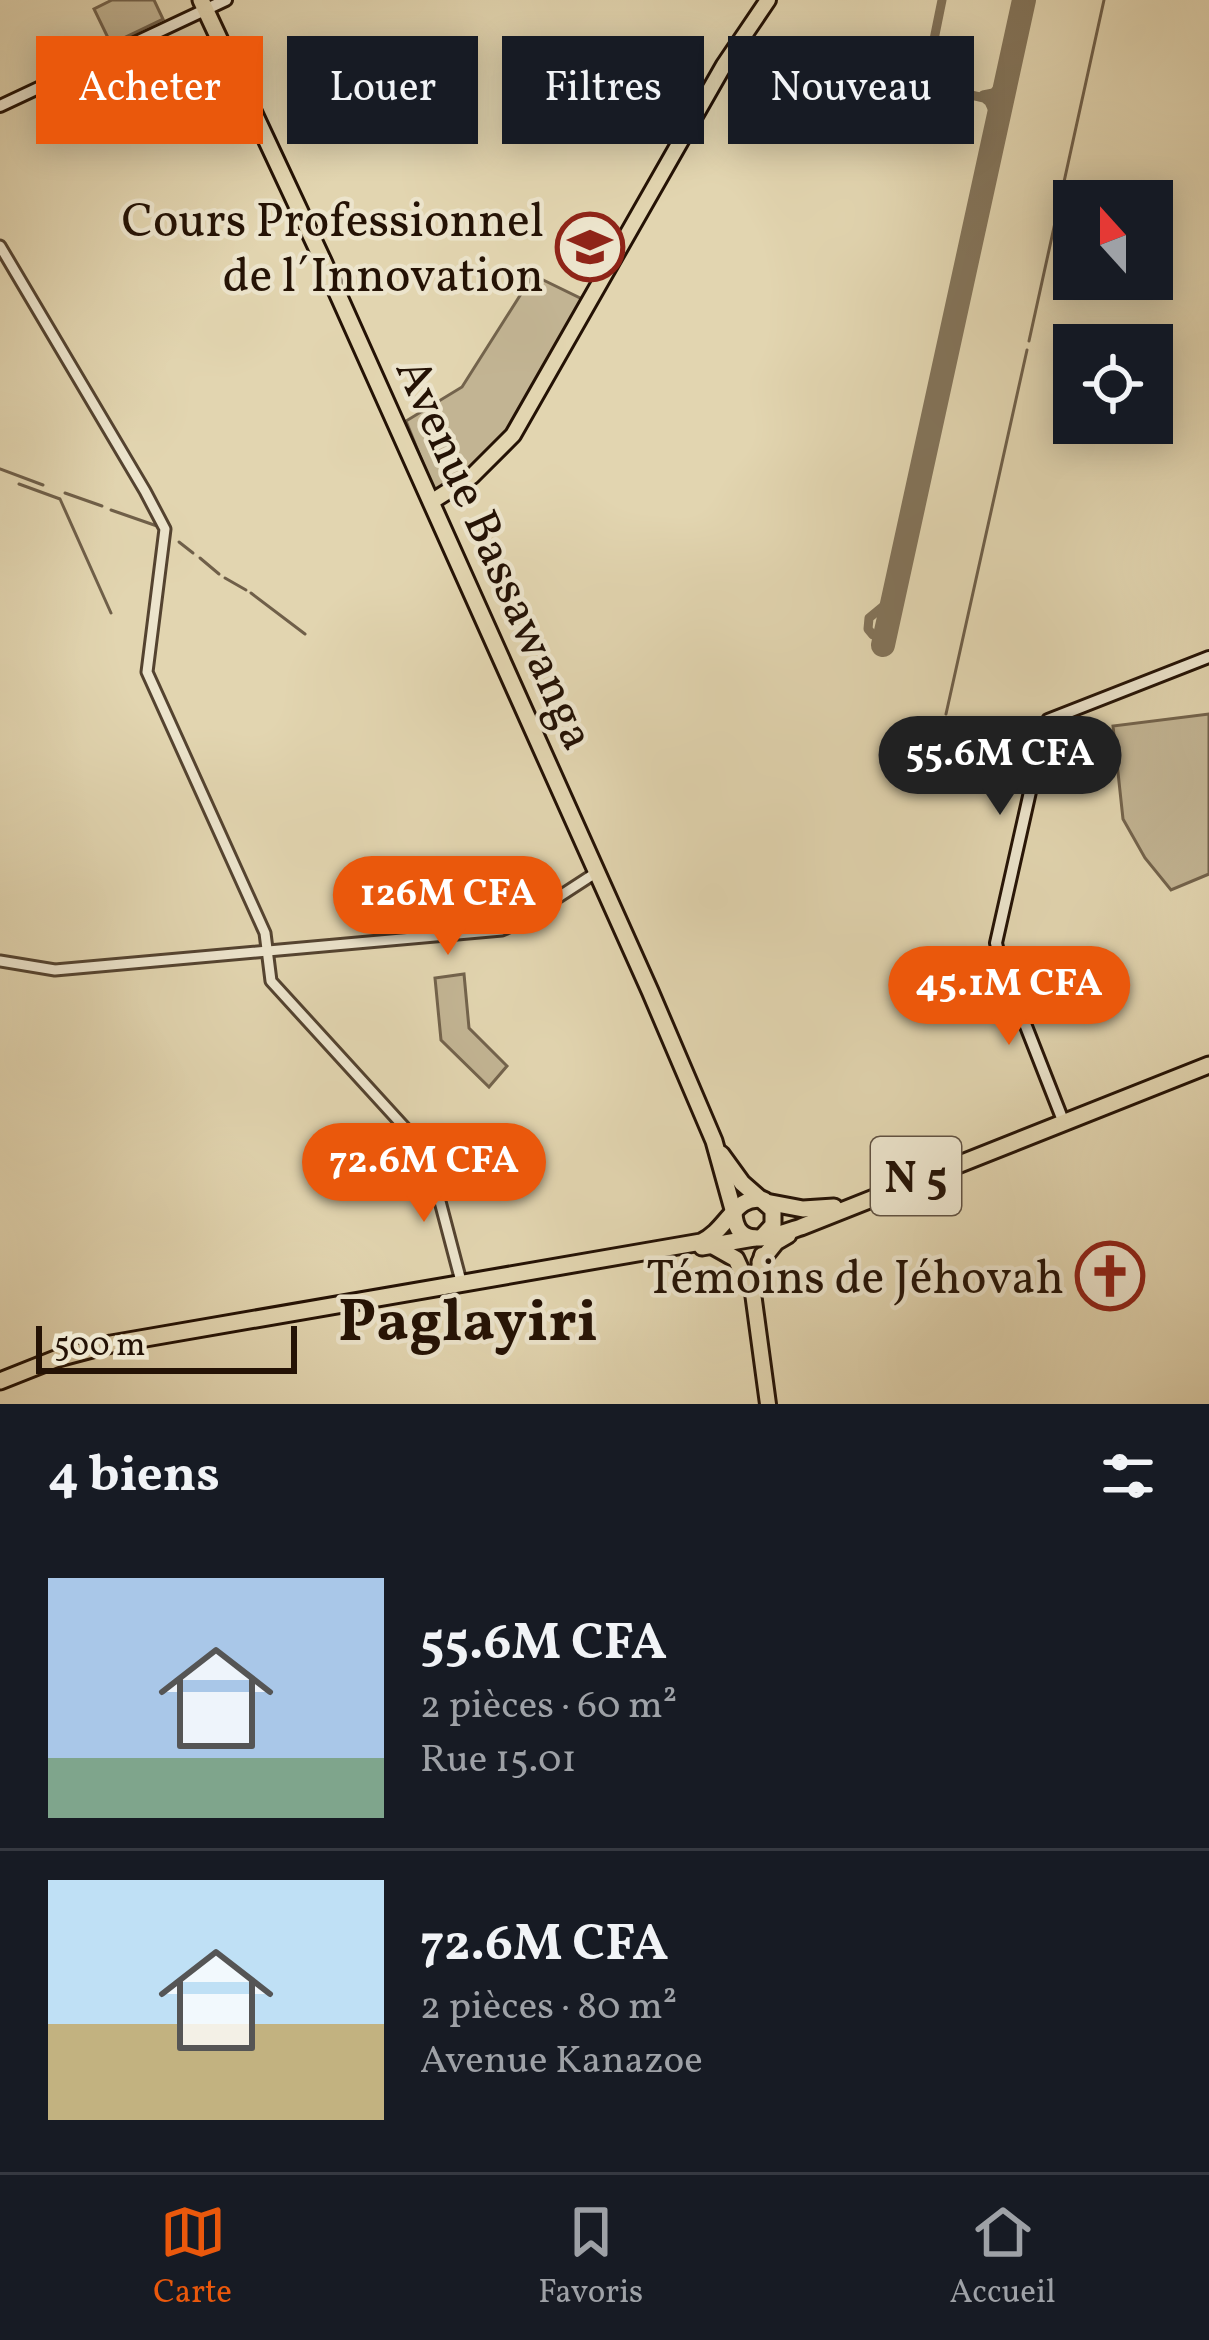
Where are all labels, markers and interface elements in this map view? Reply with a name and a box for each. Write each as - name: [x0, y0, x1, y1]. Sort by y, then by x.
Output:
- chip: Acheter: [36, 36, 263, 144]
- chip: Louer: [287, 36, 478, 144]
- chip: Filtres: [502, 36, 704, 144]
- chip: Nouveau: [728, 36, 974, 144]
- north arrow: [1053, 180, 1173, 300]
- map controls: [1053, 180, 1173, 444]
- place label: Cours Professionnel de l´Innovation: [122, 190, 544, 312]
- school or university icon: Cours Professionnel de l´Innovation: [555, 212, 625, 282]
- button: locate: [1053, 324, 1173, 444]
- street label: Avenue Bassawanga: [376, 348, 609, 761]
- pin: 55.6M CFA: [863, 716, 1137, 818]
- text: 55.6M CFA: [906, 728, 1094, 782]
- pin: 126M CFA: [324, 856, 572, 958]
- text: 126M CFA: [360, 868, 536, 922]
- pin: 45.1M CFA: [872, 946, 1146, 1048]
- text: 45.1M CFA: [915, 958, 1103, 1012]
- pin: 72.6M CFA: [287, 1123, 561, 1225]
- text: 72.6M CFA: [329, 1135, 519, 1189]
- road number: N 5: [871, 1137, 961, 1215]
- church icon: Témoins de Jéhovah: [1075, 1241, 1145, 1311]
- place label: Témoins de Jéhovah: [646, 1247, 1064, 1314]
- district label: Paglayiri: [338, 1283, 598, 1366]
- scale bar: [36, 1320, 297, 1373]
- text: 500 m: [54, 1324, 145, 1370]
- text: 4 biens: [48, 1441, 220, 1512]
- icon: filters: [1095, 1443, 1161, 1509]
- text: 55.6M CFA: [420, 1609, 667, 1680]
- icon: home: [144, 1626, 288, 1770]
- text: 2 pièces · 60 m²: [420, 1680, 677, 1734]
- text: Rue 15.01: [420, 1734, 577, 1788]
- text: 72.6M CFA: [420, 1910, 668, 1981]
- icon: home: [144, 1928, 288, 2072]
- text: 2 pièces · 80 m²: [420, 1981, 677, 2035]
- text: Avenue Kanazoe: [420, 2035, 703, 2089]
- tab: Carte: [153, 2199, 232, 2317]
- tab: Favoris: [538, 2199, 643, 2317]
- tab: Accueil: [950, 2199, 1056, 2317]

